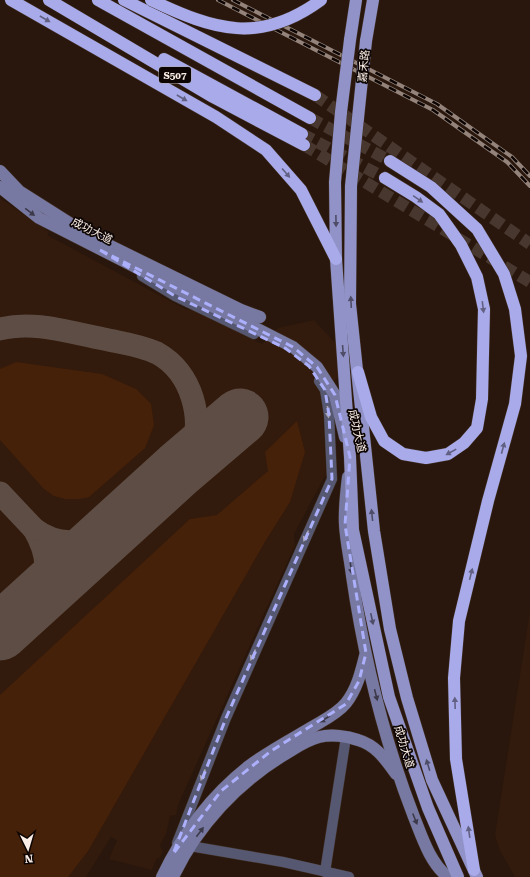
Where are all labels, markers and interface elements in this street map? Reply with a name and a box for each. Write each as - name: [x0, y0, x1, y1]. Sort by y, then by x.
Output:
- one-way arrow: [39, 16, 51, 23]
- street label: 嘉禾路: [356, 49, 372, 83]
- road number: S507: [159, 67, 191, 83]
- one-way arrow: [176, 94, 188, 101]
- one-way arrow: [282, 168, 291, 179]
- one-way arrow: [413, 195, 424, 203]
- one-way arrow: [25, 207, 36, 216]
- street label: 成功大道: [69, 215, 115, 247]
- one-way arrow: [332, 215, 339, 227]
- one-way arrow: [347, 296, 354, 309]
- one-way arrow: [480, 300, 486, 313]
- one-way arrow: [339, 345, 346, 357]
- one-way arrow: [325, 406, 331, 418]
- street label: 成功大道: [346, 408, 368, 454]
- one-way arrow: [500, 442, 506, 454]
- one-way arrow: [445, 448, 457, 455]
- one-way arrow: [369, 509, 375, 521]
- one-way arrow: [303, 531, 309, 542]
- one-way arrow: [348, 562, 354, 574]
- one-way arrow: [468, 568, 474, 581]
- one-way arrow: [370, 612, 376, 625]
- one-way arrow: [250, 650, 256, 662]
- one-way arrow: [373, 690, 379, 702]
- one-way arrow: [452, 696, 458, 709]
- one-way arrow: [320, 715, 330, 723]
- street label: 成功大道: [391, 724, 417, 770]
- one-way arrow: [425, 758, 431, 770]
- one-way arrow: [200, 770, 206, 782]
- one-way arrow: [413, 814, 419, 826]
- one-way arrow: [196, 826, 204, 837]
- one-way arrow: [466, 826, 472, 838]
- north arrow: [8, 829, 48, 869]
- text: N: [24, 852, 34, 865]

